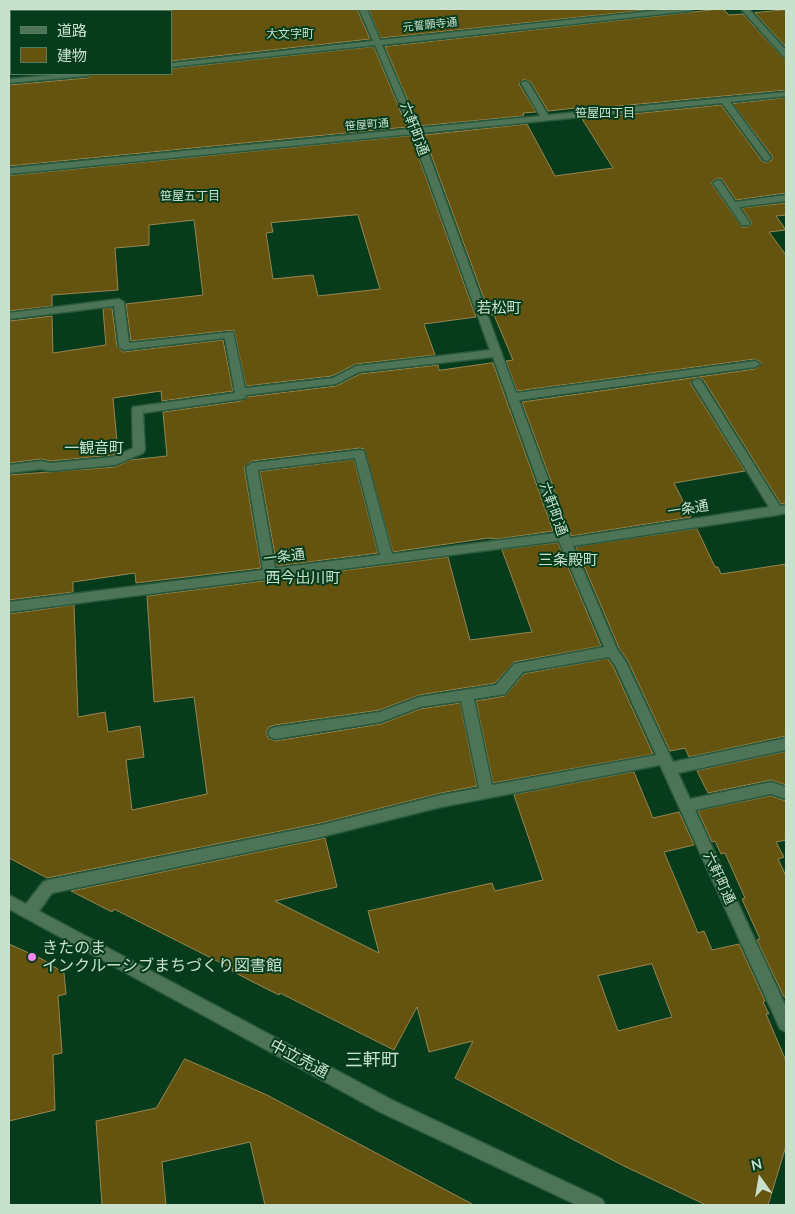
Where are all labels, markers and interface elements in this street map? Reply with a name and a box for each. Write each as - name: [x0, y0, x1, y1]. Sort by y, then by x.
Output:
- legend: [10, 10, 172, 75]
- street label: 元誓願寺通: [402, 16, 458, 34]
- text: 道路: [57, 21, 87, 40]
- district label: 大文字町: [266, 27, 314, 41]
- text: 建物: [57, 46, 87, 65]
- street label: 六軒町通: [396, 100, 432, 158]
- district label: 笹屋四丁目: [575, 106, 635, 120]
- street label: 笹屋町通: [345, 117, 389, 133]
- district label: 笹屋五丁目: [160, 189, 220, 203]
- district label: 若松町: [477, 299, 521, 317]
- district label: 一観音町: [64, 439, 124, 457]
- street label: 六軒町通: [536, 480, 570, 538]
- street label: 一条通: [666, 497, 710, 521]
- street label: 一条通: [262, 546, 306, 568]
- district label: 三条殿町: [538, 551, 598, 569]
- district label: 西今出川町: [266, 569, 340, 587]
- street label: 六軒町通: [700, 849, 738, 907]
- place label: きたのま インクルーシブまちづくり図書館: [42, 938, 282, 976]
- marker: きたのま インクルーシブまちづくり図書館: [26, 951, 38, 963]
- street label: 中立売通: [266, 1036, 332, 1082]
- district label: 三軒町: [345, 1050, 399, 1072]
- north arrow: [735, 1154, 785, 1204]
- text: N: [749, 1154, 764, 1174]

